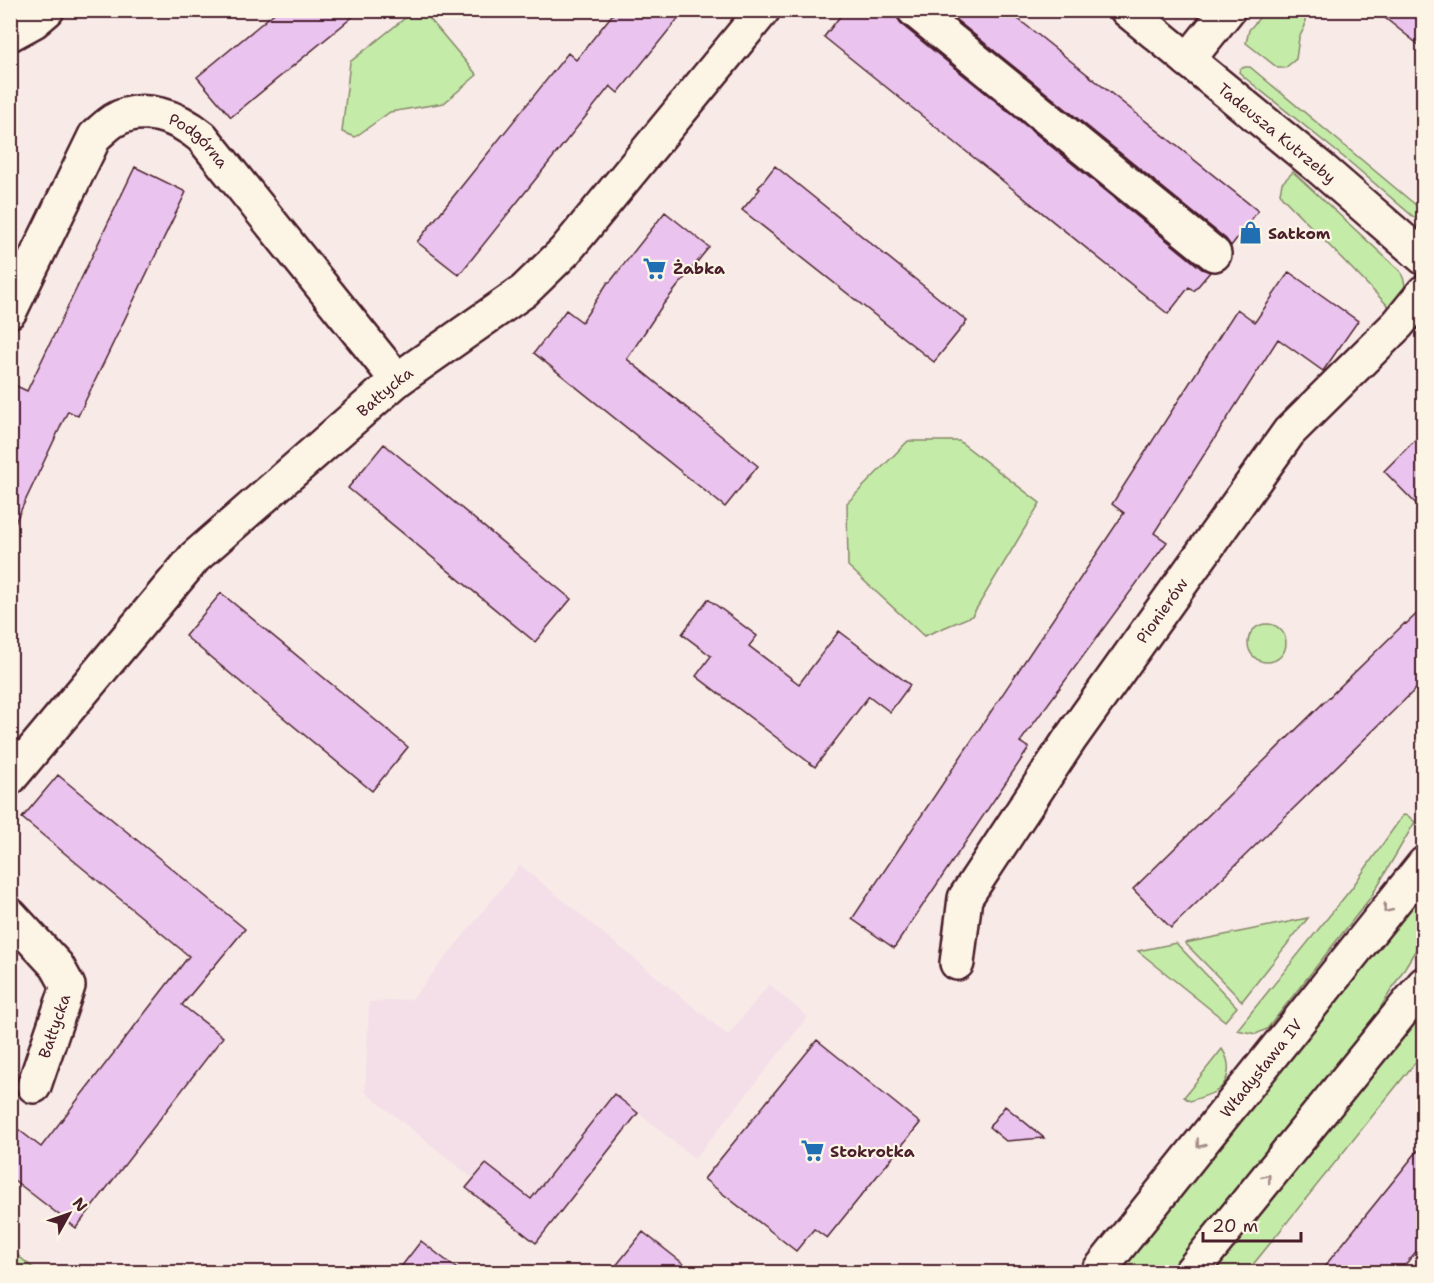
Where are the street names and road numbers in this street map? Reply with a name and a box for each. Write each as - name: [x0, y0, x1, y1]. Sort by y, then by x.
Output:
- street label: Tadeusza Kutrzeby: [1213, 78, 1340, 188]
- street label: Podgórna: [165, 109, 233, 173]
- street label: Bałtycka: [353, 362, 417, 421]
- street label: Pionierów: [1132, 574, 1193, 648]
- street label: Bałtycka: [34, 991, 75, 1061]
- street label: Władysława IV: [1215, 1014, 1307, 1122]

